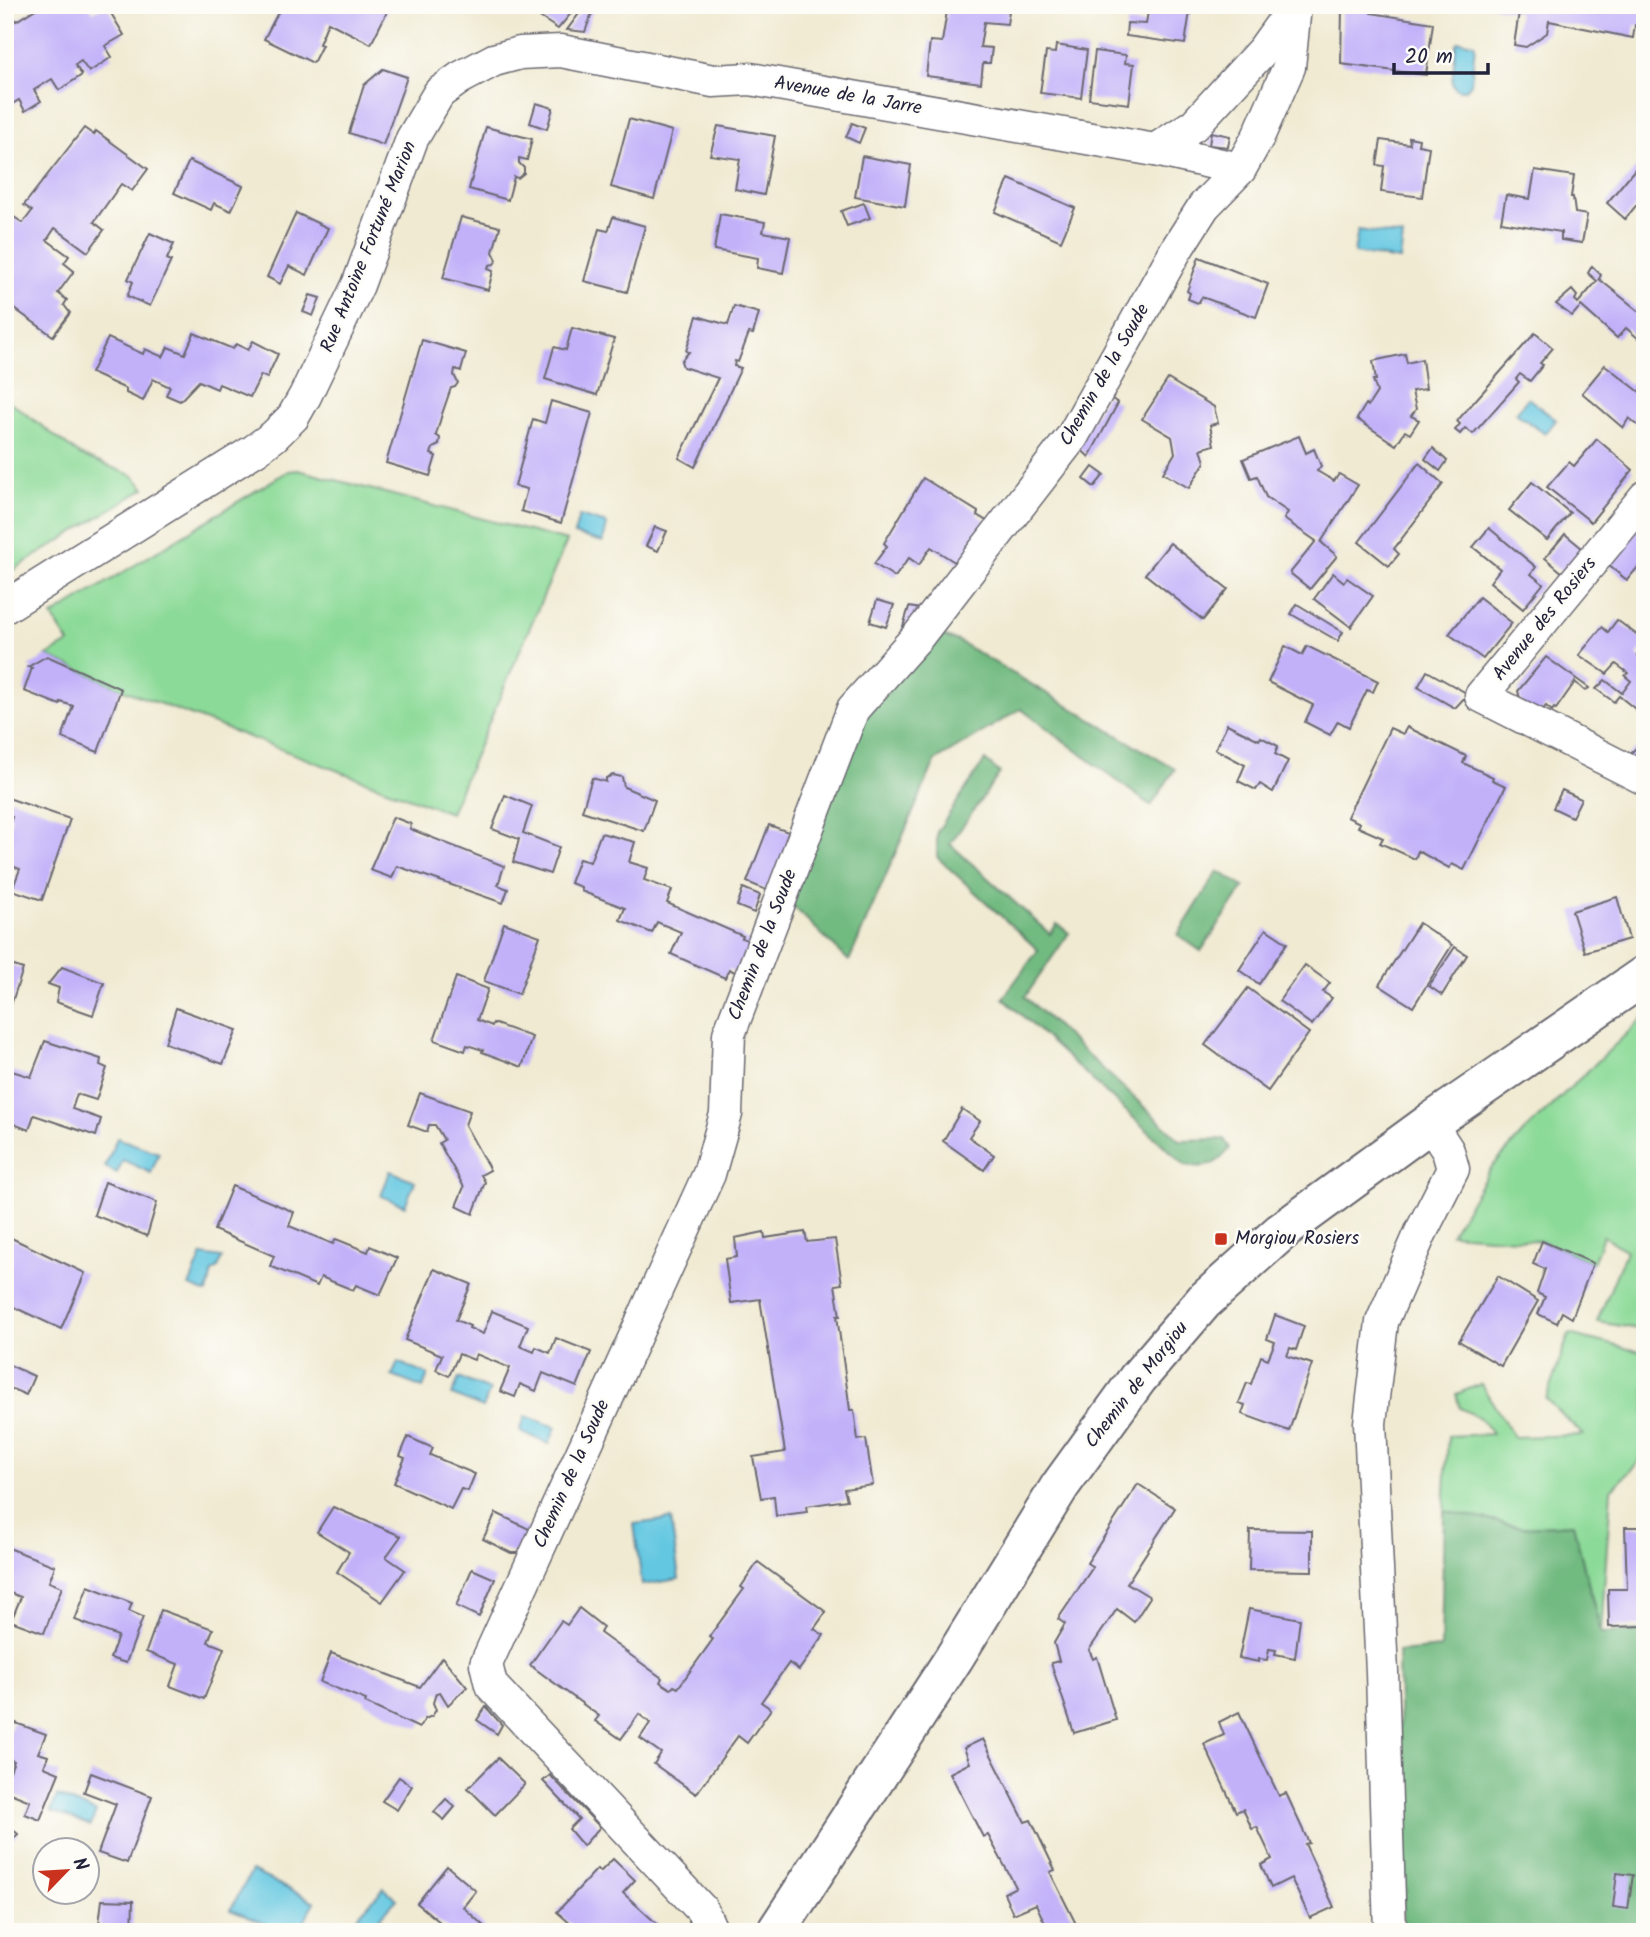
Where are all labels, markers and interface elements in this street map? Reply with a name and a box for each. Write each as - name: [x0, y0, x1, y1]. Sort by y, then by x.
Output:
- scale bar: [1394, 32, 1489, 76]
- text: 20 m: [1405, 41, 1453, 74]
- street label: Avenue de la Jarre: [772, 68, 925, 124]
- street label: Rue Antoine Fortuné Marion: [313, 137, 425, 357]
- street label: Chemin de la Soude: [1052, 298, 1158, 452]
- street label: Avenue des Rosiers: [1485, 550, 1605, 688]
- street label: Chemin de la Soude: [720, 864, 806, 1025]
- place label: Morgiou Rosiers: [1235, 1224, 1359, 1254]
- marker: Morgiou Rosiers: [1213, 1231, 1229, 1247]
- street label: Chemin de Morgiou: [1078, 1315, 1196, 1455]
- street label: Chemin de la Soude: [526, 1394, 618, 1553]
- north arrow: [32, 1836, 102, 1906]
- text: N: [63, 1853, 96, 1876]

